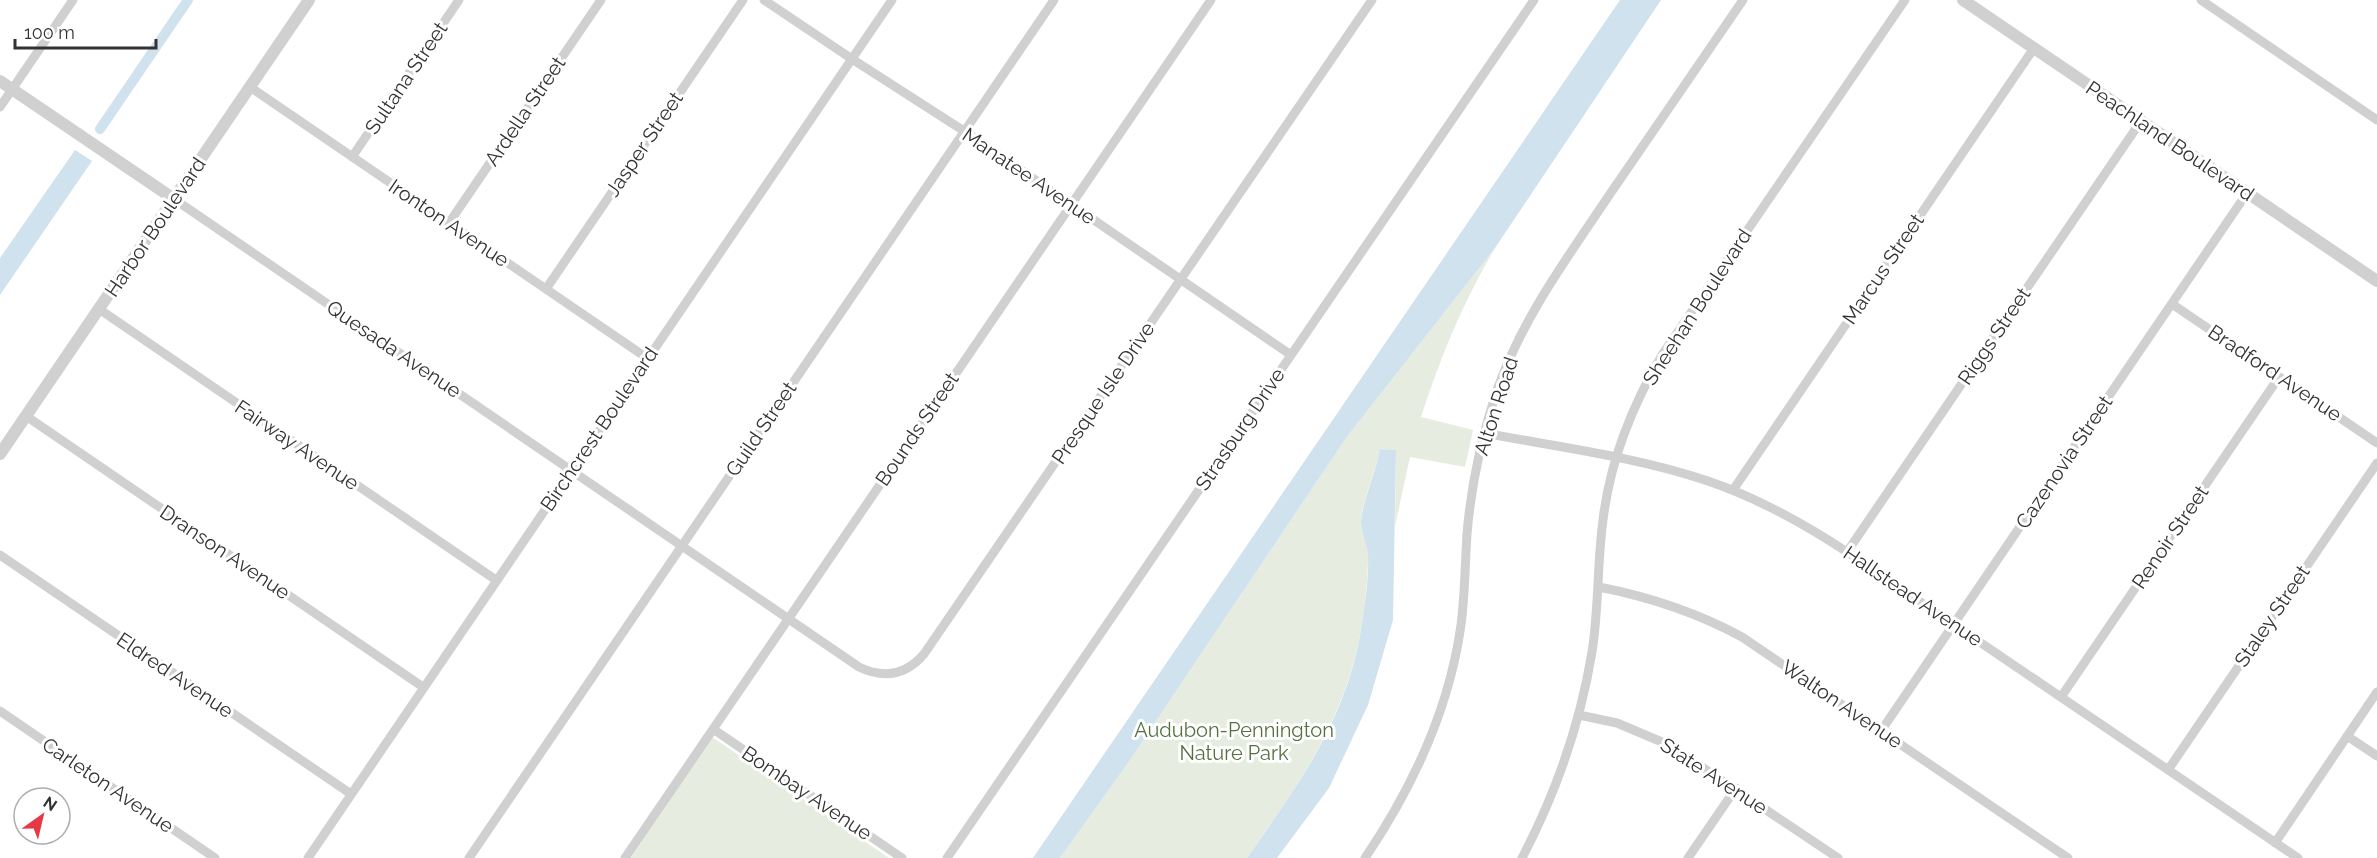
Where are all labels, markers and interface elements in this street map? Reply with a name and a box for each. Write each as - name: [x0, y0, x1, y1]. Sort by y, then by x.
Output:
- scale bar: [15, 12, 156, 50]
- street label: Sultana Street: [360, 17, 453, 139]
- text: 100 m: [24, 22, 75, 43]
- street label: Ardella Street: [480, 51, 571, 170]
- street label: Peachland Boulevard: [2081, 76, 2259, 206]
- street label: Jasper Street: [600, 87, 688, 201]
- street label: Manatee Avenue: [958, 123, 1100, 230]
- street label: Harbor Boulevard: [99, 153, 211, 301]
- street label: Ironton Avenue: [384, 174, 514, 272]
- street label: Marcus Street: [1837, 209, 1929, 329]
- street label: Sheehan Boulevard: [1638, 225, 1756, 389]
- street label: Riggs Street: [1953, 283, 2035, 389]
- street label: Quesada Avenue: [322, 295, 466, 403]
- street label: Presque Isle Drive: [1047, 317, 1160, 469]
- street label: Bradford Avenue: [2204, 320, 2346, 427]
- street label: Birchcrest Boulevard: [535, 343, 663, 515]
- street label: Alton Road: [1469, 354, 1523, 458]
- street label: Strasburg Drive: [1190, 363, 1290, 495]
- street label: Bounds Street: [870, 368, 964, 490]
- street label: Guild Street: [721, 377, 802, 481]
- street label: Cazenovia Street: [2011, 391, 2118, 533]
- street label: Fairway Avenue: [230, 395, 364, 495]
- street label: Renoir Street: [2127, 481, 2214, 593]
- street label: Dranson Avenue: [155, 500, 295, 605]
- street label: Hallstead Avenue: [1839, 541, 1987, 651]
- street label: Staley Street: [2229, 560, 2315, 671]
- street label: Eldred Avenue: [112, 627, 238, 723]
- street label: Walton Avenue: [1777, 655, 1907, 754]
- park label: Audubon-Pennington Nature Park: [1134, 718, 1334, 765]
- street label: Carleton Avenue: [38, 732, 179, 838]
- street label: State Avenue: [1656, 733, 1772, 820]
- street label: Bombay Avenue: [737, 741, 877, 845]
- north arrow: [12, 786, 72, 846]
- text: N: [40, 793, 60, 815]

